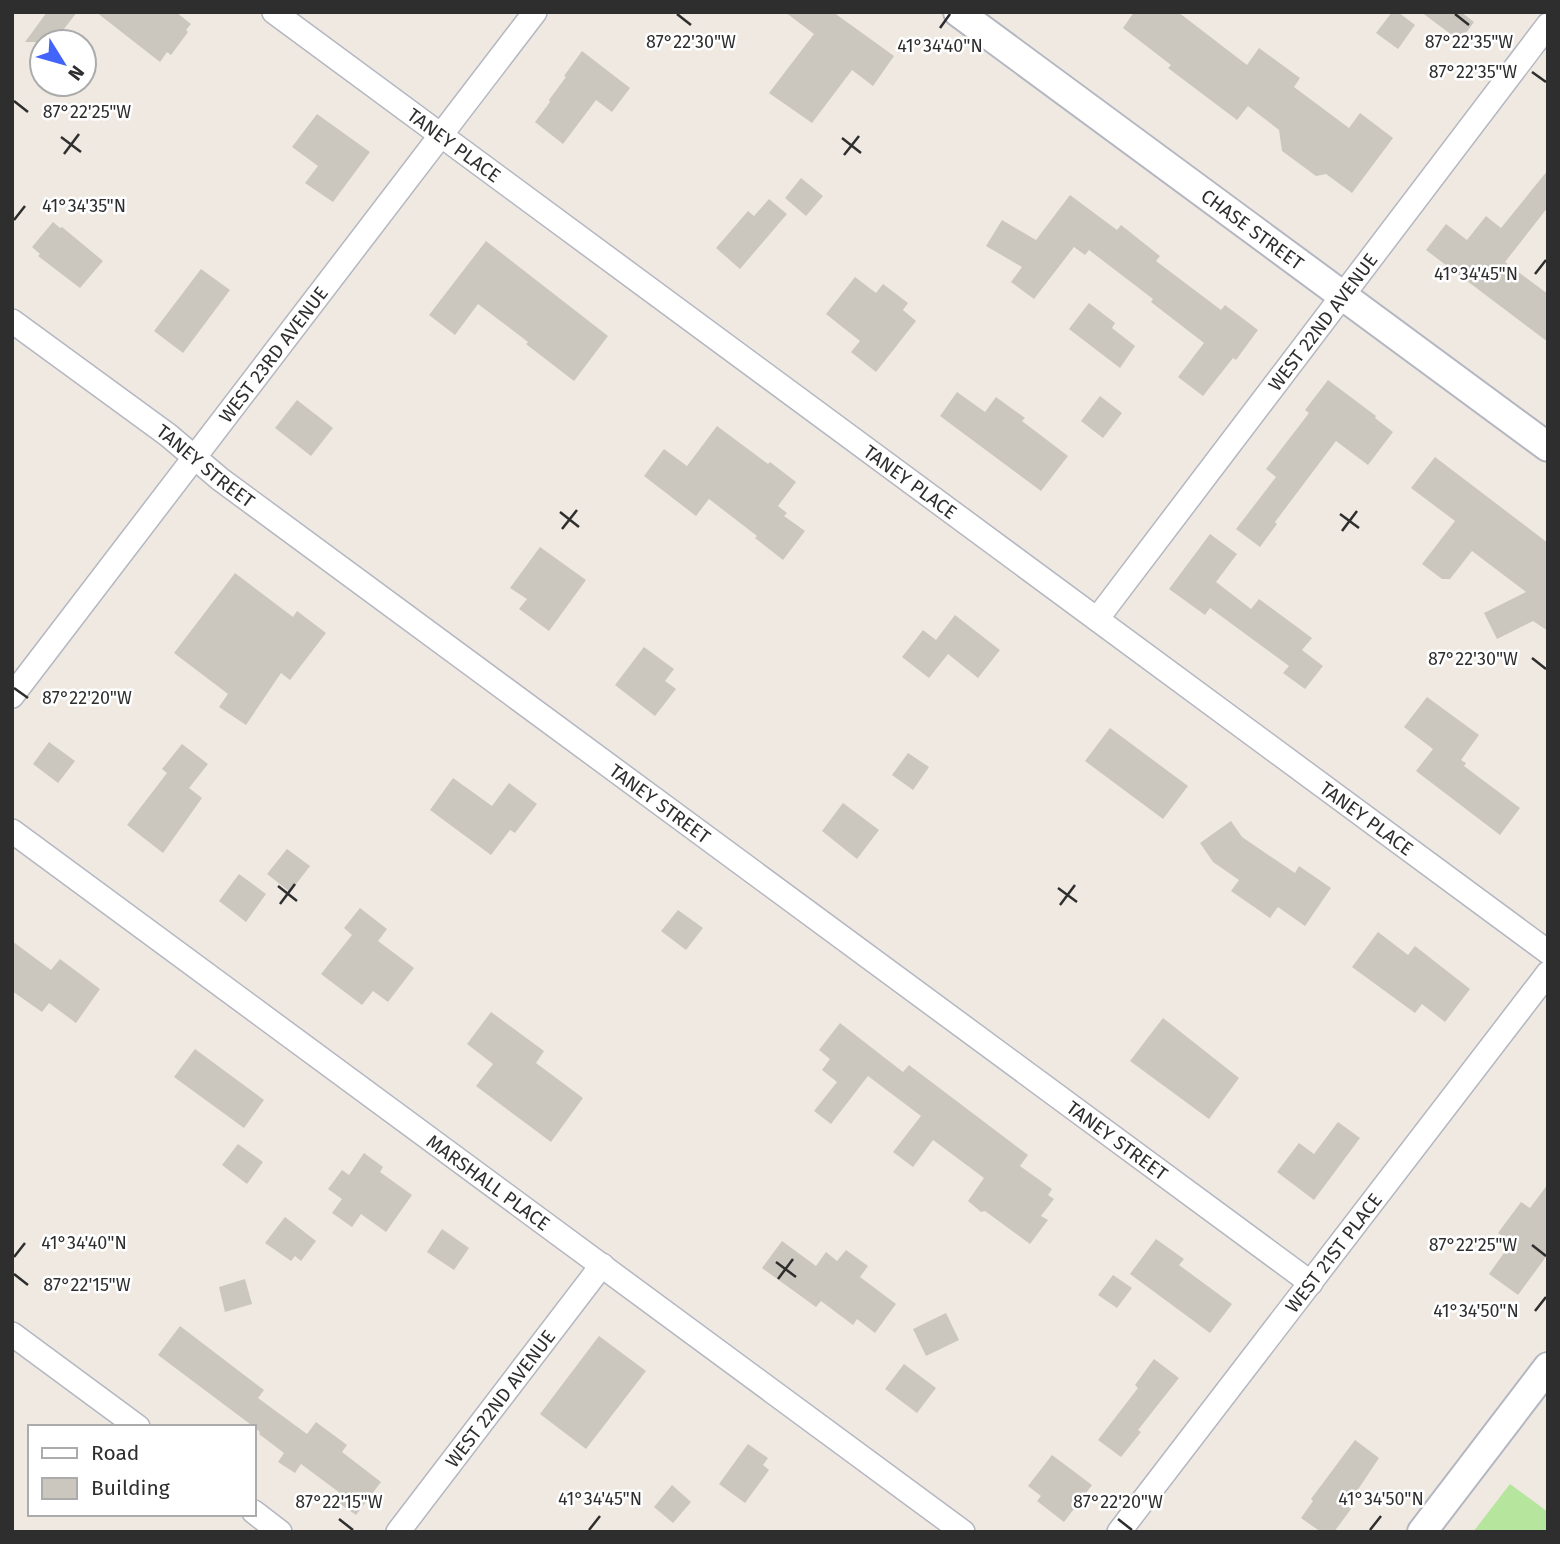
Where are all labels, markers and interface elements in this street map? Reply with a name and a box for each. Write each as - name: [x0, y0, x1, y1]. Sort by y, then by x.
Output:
- north arrow: [28, 28, 98, 98]
- text: 87°22'30"W: [646, 31, 736, 53]
- text: 87°22'35"W: [1425, 31, 1513, 53]
- text: 41°34'40"N: [897, 35, 983, 57]
- text: N: [63, 61, 89, 85]
- text: 87°22'35"W: [1429, 61, 1517, 83]
- text: 87°22'25"W: [43, 101, 131, 123]
- street label: TANEY PLACE: [403, 103, 505, 187]
- street label: CHASE STREET: [1197, 184, 1308, 275]
- text: 41°34'35"N: [42, 195, 126, 217]
- street label: WEST 22ND AVENUE: [1263, 249, 1383, 396]
- text: 41°34'45"N: [1434, 263, 1518, 285]
- street label: WEST 23RD AVENUE: [214, 282, 333, 427]
- street label: TANEY STREET: [152, 420, 259, 513]
- street label: TANEY PLACE: [859, 440, 961, 524]
- text: 87°22'30"W: [1428, 648, 1518, 670]
- text: 87°22'20"W: [42, 687, 132, 709]
- street label: TANEY STREET: [605, 759, 715, 849]
- street label: TANEY PLACE: [1315, 777, 1418, 861]
- street label: TANEY STREET: [1062, 1096, 1172, 1186]
- street label: MARSHALL PLACE: [422, 1130, 554, 1236]
- street label: WEST 21ST PLACE: [1281, 1189, 1387, 1317]
- text: 41°34'40"N: [41, 1232, 127, 1254]
- text: 87°22'25"W: [1429, 1234, 1517, 1256]
- text: 87°22'15"W: [43, 1274, 131, 1296]
- text: 41°34'50"N: [1433, 1300, 1519, 1322]
- street label: WEST 22ND AVENUE: [441, 1326, 560, 1472]
- legend: [28, 1425, 256, 1516]
- text: Road: [91, 1440, 139, 1466]
- text: Building: [91, 1475, 170, 1501]
- text: 41°34'45"N: [558, 1488, 642, 1510]
- text: 41°34'50"N: [1338, 1488, 1424, 1510]
- text: 87°22'15"W: [295, 1491, 383, 1513]
- text: 87°22'20"W: [1073, 1491, 1163, 1513]

